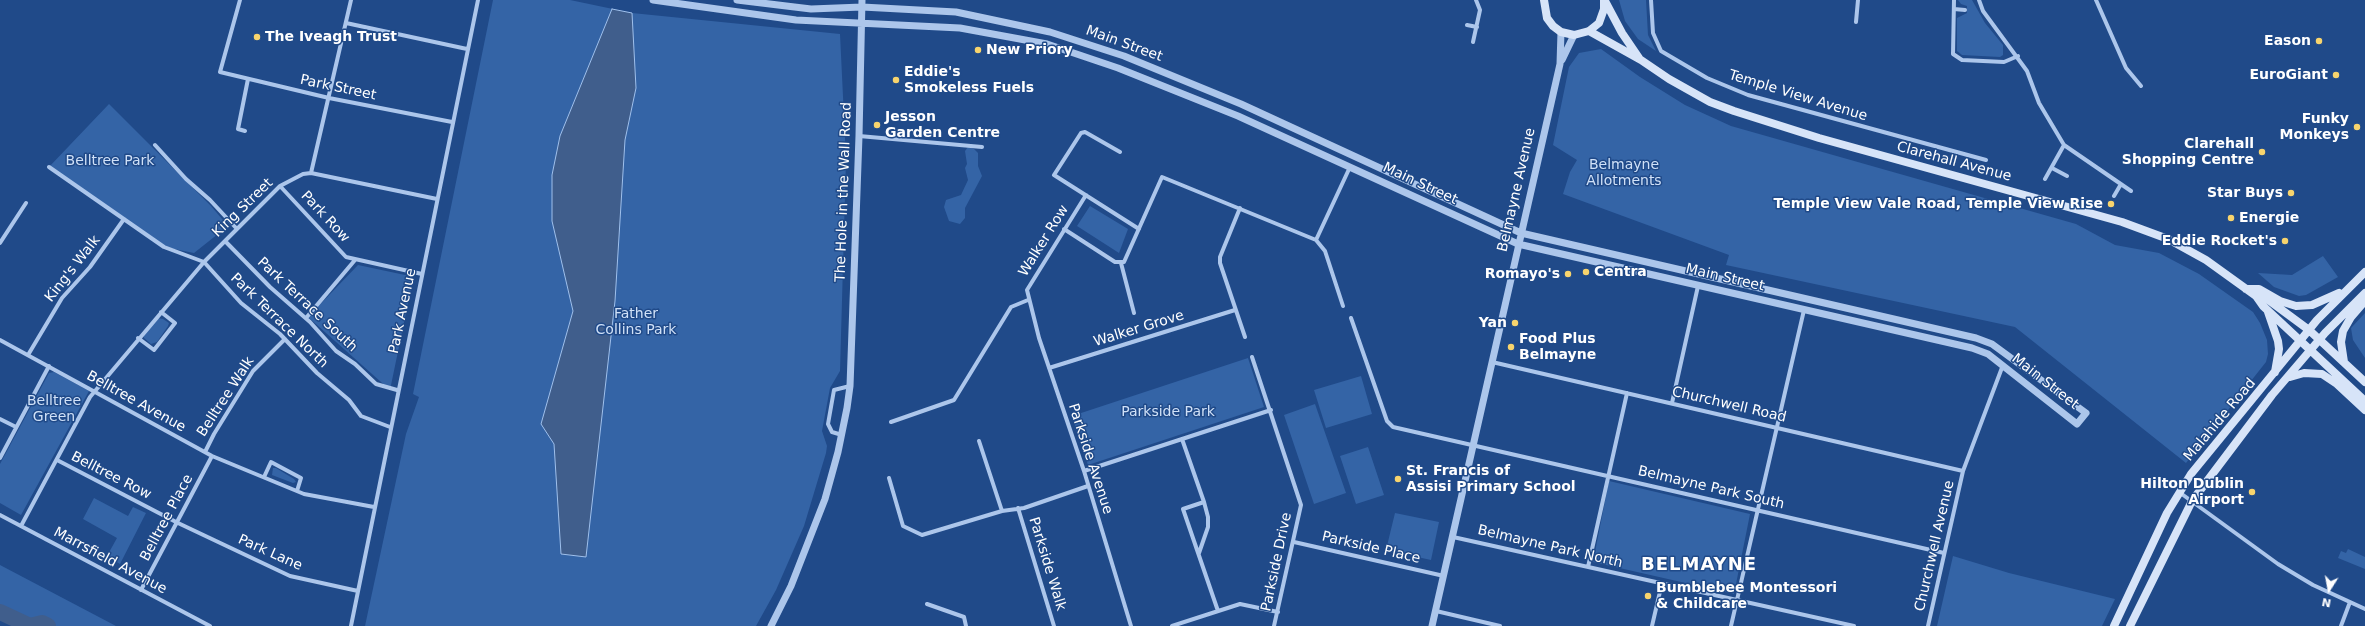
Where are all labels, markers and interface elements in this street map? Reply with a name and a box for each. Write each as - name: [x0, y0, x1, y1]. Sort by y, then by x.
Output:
- street label: Main Street: [1083, 22, 1165, 66]
- place label: The Iveagh Trust: [265, 29, 397, 45]
- marker: The Iveagh Trust: [252, 32, 262, 42]
- place label: Eason: [2264, 33, 2311, 49]
- marker: Eason: [2314, 36, 2324, 46]
- place label: New Priory: [986, 42, 1073, 58]
- marker: New Priory: [973, 45, 983, 55]
- place label: Eddie's Smokeless Fuels: [904, 64, 1034, 96]
- street label: Temple View Avenue: [1727, 67, 1869, 125]
- place label: EuroGiant: [2250, 67, 2328, 83]
- marker: EuroGiant: [2331, 70, 2341, 80]
- street label: Park Street: [298, 72, 378, 104]
- marker: Eddie's Smokeless Fuels: [891, 75, 901, 85]
- street label: The Hole in the Wall Road: [832, 102, 856, 282]
- place label: Jesson Garden Centre: [885, 109, 1000, 142]
- place label: Funky Monkeys: [2280, 111, 2349, 144]
- marker: Jesson Garden Centre: [872, 120, 882, 130]
- marker: Funky Monkeys: [2352, 122, 2362, 132]
- street label: Belmayne Avenue: [1495, 126, 1539, 254]
- place label: Clarehall Shopping Centre: [2122, 136, 2254, 168]
- street label: Clarehall Avenue: [1895, 139, 2013, 185]
- marker: Clarehall Shopping Centre: [2257, 147, 2267, 157]
- park label: Belltree Park: [66, 153, 154, 169]
- park label: Belmayne Allotments: [1586, 157, 1662, 190]
- street label: Main Street: [1380, 159, 1460, 209]
- street label: King Street: [209, 175, 277, 241]
- place label: Star Buys: [2207, 185, 2283, 201]
- street label: Park Row: [297, 188, 353, 246]
- marker: Star Buys: [2286, 188, 2296, 198]
- place label: Temple View Vale Road, Temple View Rise: [1774, 196, 2103, 212]
- marker: Temple View Vale Road, Temple View Rise: [2106, 199, 2116, 209]
- street label: Walker Row: [1015, 202, 1073, 280]
- place label: Energie: [2239, 210, 2299, 226]
- marker: Energie: [2226, 213, 2236, 223]
- street label: King's Walk: [42, 232, 104, 306]
- place label: Eddie Rocket's: [2162, 233, 2277, 249]
- marker: Eddie Rocket's: [2280, 236, 2290, 246]
- street label: Park Terrace South: [253, 254, 361, 356]
- street label: Main Street: [1684, 261, 1766, 295]
- place label: Centra: [1594, 264, 1647, 280]
- place label: Romayo's: [1485, 266, 1560, 282]
- street label: Park Avenue: [386, 267, 420, 355]
- marker: Centra: [1581, 267, 1591, 277]
- marker: Romayo's: [1563, 269, 1573, 279]
- street label: Park Terrace North: [227, 270, 331, 372]
- park label: Father Collins Park: [596, 306, 676, 338]
- street label: Walker Grove: [1092, 307, 1186, 351]
- place label: Yan: [1479, 315, 1507, 331]
- marker: Yan: [1510, 318, 1520, 328]
- place label: Food Plus Belmayne: [1519, 331, 1596, 364]
- marker: Food Plus Belmayne: [1506, 342, 1516, 352]
- street label: Main Street: [2008, 351, 2082, 413]
- street label: Belltree Walk: [194, 354, 258, 440]
- street label: Belltree Avenue: [84, 368, 188, 436]
- street label: Malahide Road: [2180, 375, 2260, 465]
- street label: Churchwell Road: [1670, 384, 1788, 426]
- park label: Belltree Green: [27, 393, 81, 426]
- street label: Parkside Avenue: [1064, 402, 1116, 516]
- park label: Parkside Park: [1121, 404, 1215, 420]
- street label: Belltree Row: [68, 449, 154, 503]
- place label: St. Francis of Assisi Primary School: [1406, 463, 1576, 496]
- street label: Belmayne Park South: [1636, 463, 1786, 513]
- street label: Belltree Place: [137, 472, 197, 564]
- marker: St. Francis of Assisi Primary School: [1393, 474, 1403, 484]
- place label: Hilton Dublin Airport: [2140, 476, 2244, 508]
- street label: Churchwell Avenue: [1912, 479, 1958, 613]
- marker: Hilton Dublin Airport: [2247, 487, 2257, 497]
- street label: Parkside Drive: [1258, 511, 1296, 613]
- street label: Parkside Walk: [1025, 515, 1069, 613]
- street label: Belmayne Park North: [1476, 522, 1624, 572]
- street label: Marrsfield Avenue: [50, 524, 170, 598]
- street label: Parkside Place: [1320, 528, 1422, 568]
- street label: Park Lane: [235, 531, 305, 575]
- district label: BELMAYNE: [1641, 554, 1757, 576]
- north arrow: [2309, 570, 2349, 610]
- place label: Bumblebee Montessori & Childcare: [1656, 580, 1837, 612]
- marker: Bumblebee Montessori & Childcare: [1643, 591, 1653, 601]
- text: N: [2321, 595, 2332, 610]

